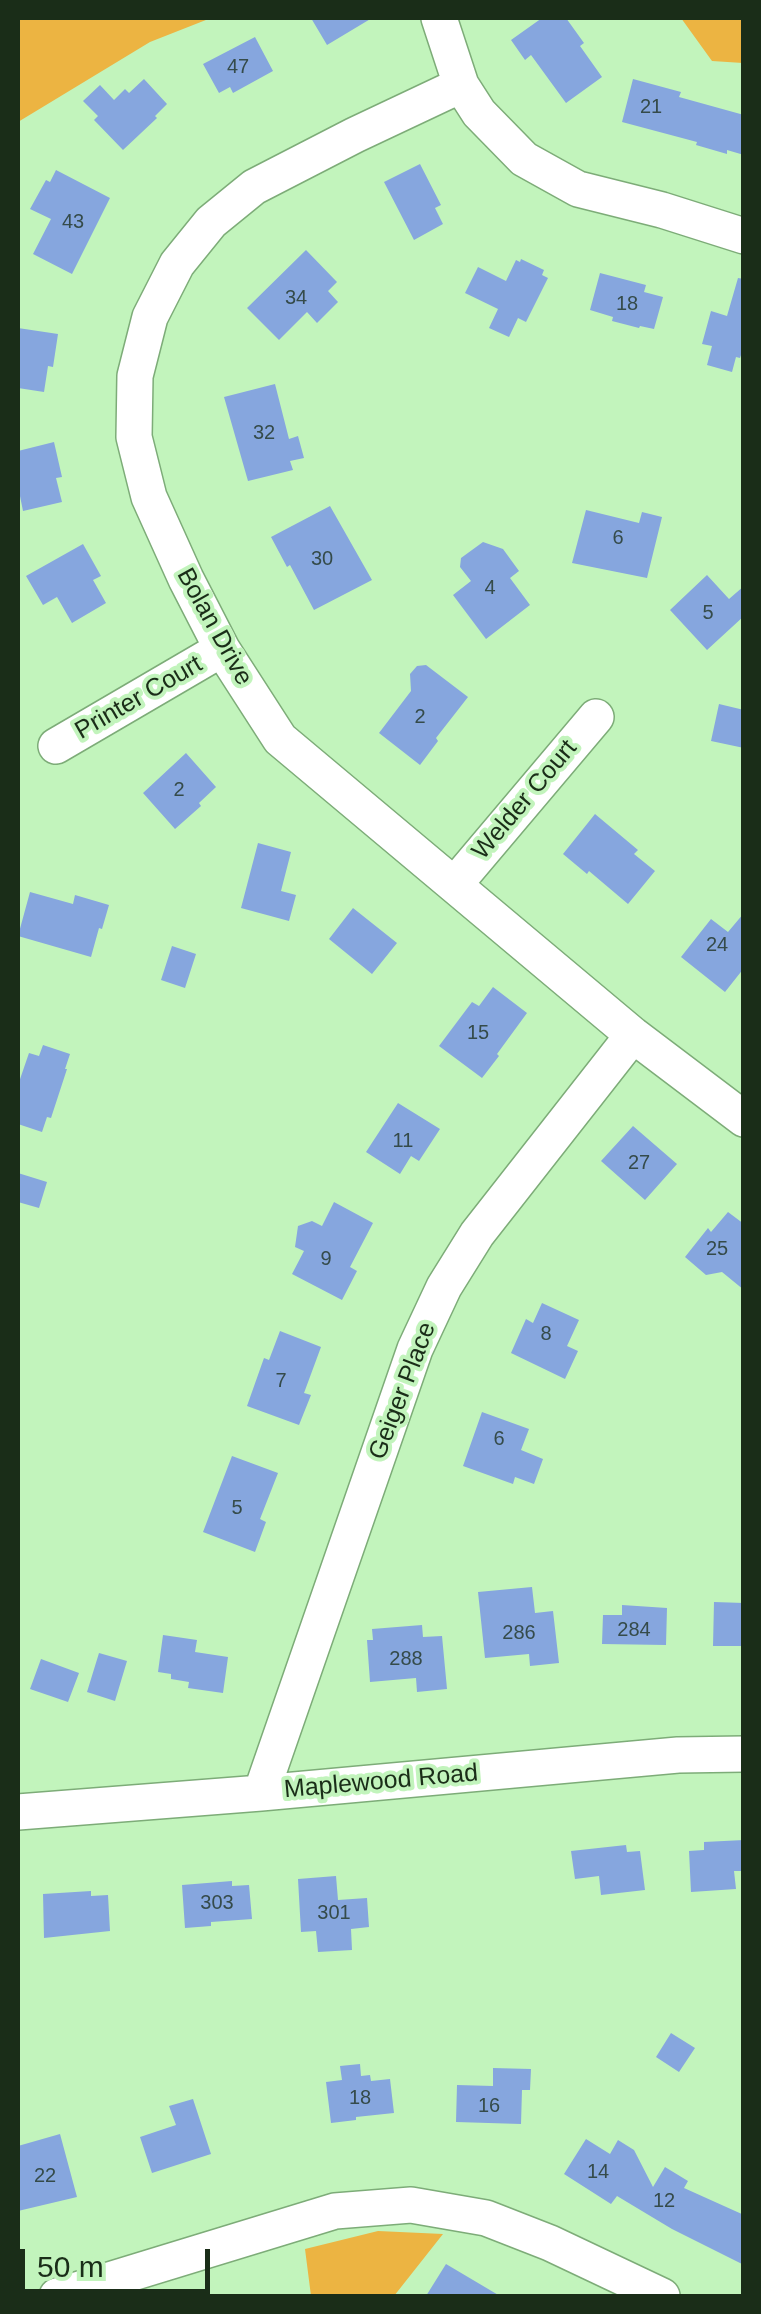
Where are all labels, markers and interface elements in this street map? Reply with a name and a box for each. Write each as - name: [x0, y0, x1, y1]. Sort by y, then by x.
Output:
- house number: 47: [227, 55, 249, 79]
- house number: 21: [640, 95, 662, 119]
- house number: 43: [62, 210, 84, 234]
- house number: 34: [285, 286, 307, 310]
- house number: 18: [616, 292, 638, 316]
- house number: 32: [253, 421, 275, 445]
- house number: 6: [612, 526, 624, 550]
- house number: 30: [311, 547, 333, 571]
- street label: Bolan Drive: [170, 563, 258, 691]
- house number: 4: [484, 576, 496, 600]
- house number: 5: [702, 601, 714, 625]
- street label: Printer Court: [70, 650, 208, 746]
- house number: 2: [414, 705, 426, 729]
- street label: Welder Court: [466, 734, 584, 866]
- house number: 2: [173, 778, 185, 802]
- house number: 24: [706, 933, 728, 957]
- house number: 15: [467, 1021, 489, 1045]
- house number: 11: [393, 1129, 413, 1153]
- house number: 27: [628, 1151, 650, 1175]
- house number: 25: [706, 1237, 728, 1261]
- house number: 9: [320, 1247, 332, 1271]
- street label: Geiger Place: [363, 1318, 443, 1464]
- house number: 8: [540, 1322, 552, 1346]
- house number: 7: [275, 1369, 287, 1393]
- house number: 6: [493, 1427, 505, 1451]
- house number: 5: [231, 1496, 243, 1520]
- house number: 284: [617, 1618, 651, 1642]
- house number: 286: [502, 1621, 536, 1645]
- house number: 288: [389, 1647, 423, 1671]
- street label: Maplewood Road: [283, 1759, 479, 1805]
- house number: 303: [200, 1891, 234, 1915]
- house number: 301: [317, 1901, 351, 1925]
- house number: 18: [349, 2086, 371, 2110]
- house number: 16: [478, 2094, 500, 2118]
- house number: 14: [587, 2160, 609, 2184]
- house number: 22: [34, 2164, 56, 2188]
- house number: 12: [653, 2189, 675, 2213]
- scale bar: [25, 2229, 215, 2291]
- text: 50 m: [37, 2250, 104, 2283]

